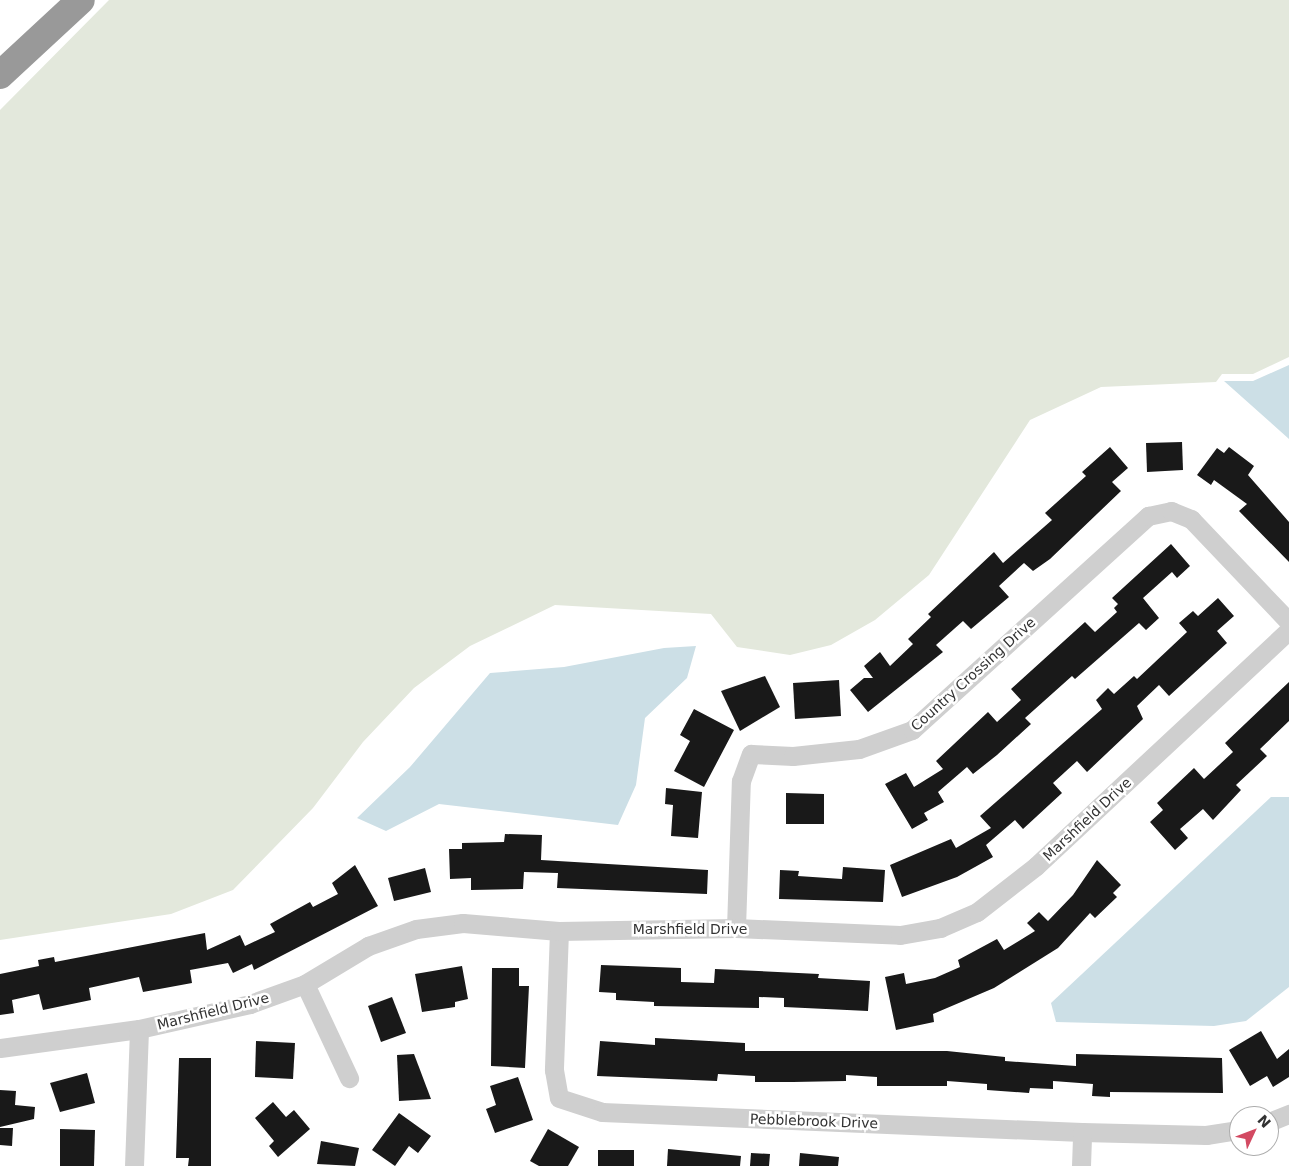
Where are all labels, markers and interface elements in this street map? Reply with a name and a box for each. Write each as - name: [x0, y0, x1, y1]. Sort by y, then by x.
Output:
- street label: Country Crossing Drive: [907, 614, 1039, 734]
- street label: Marshfield Drive: [1039, 774, 1135, 864]
- street label: Marshfield Drive: [633, 921, 747, 937]
- street label: Marshfield Drive: [155, 989, 271, 1033]
- north arrow: [1229, 1106, 1279, 1156]
- street label: Pebblebrook Drive: [750, 1110, 878, 1132]
- text: N: [1254, 1112, 1274, 1131]

